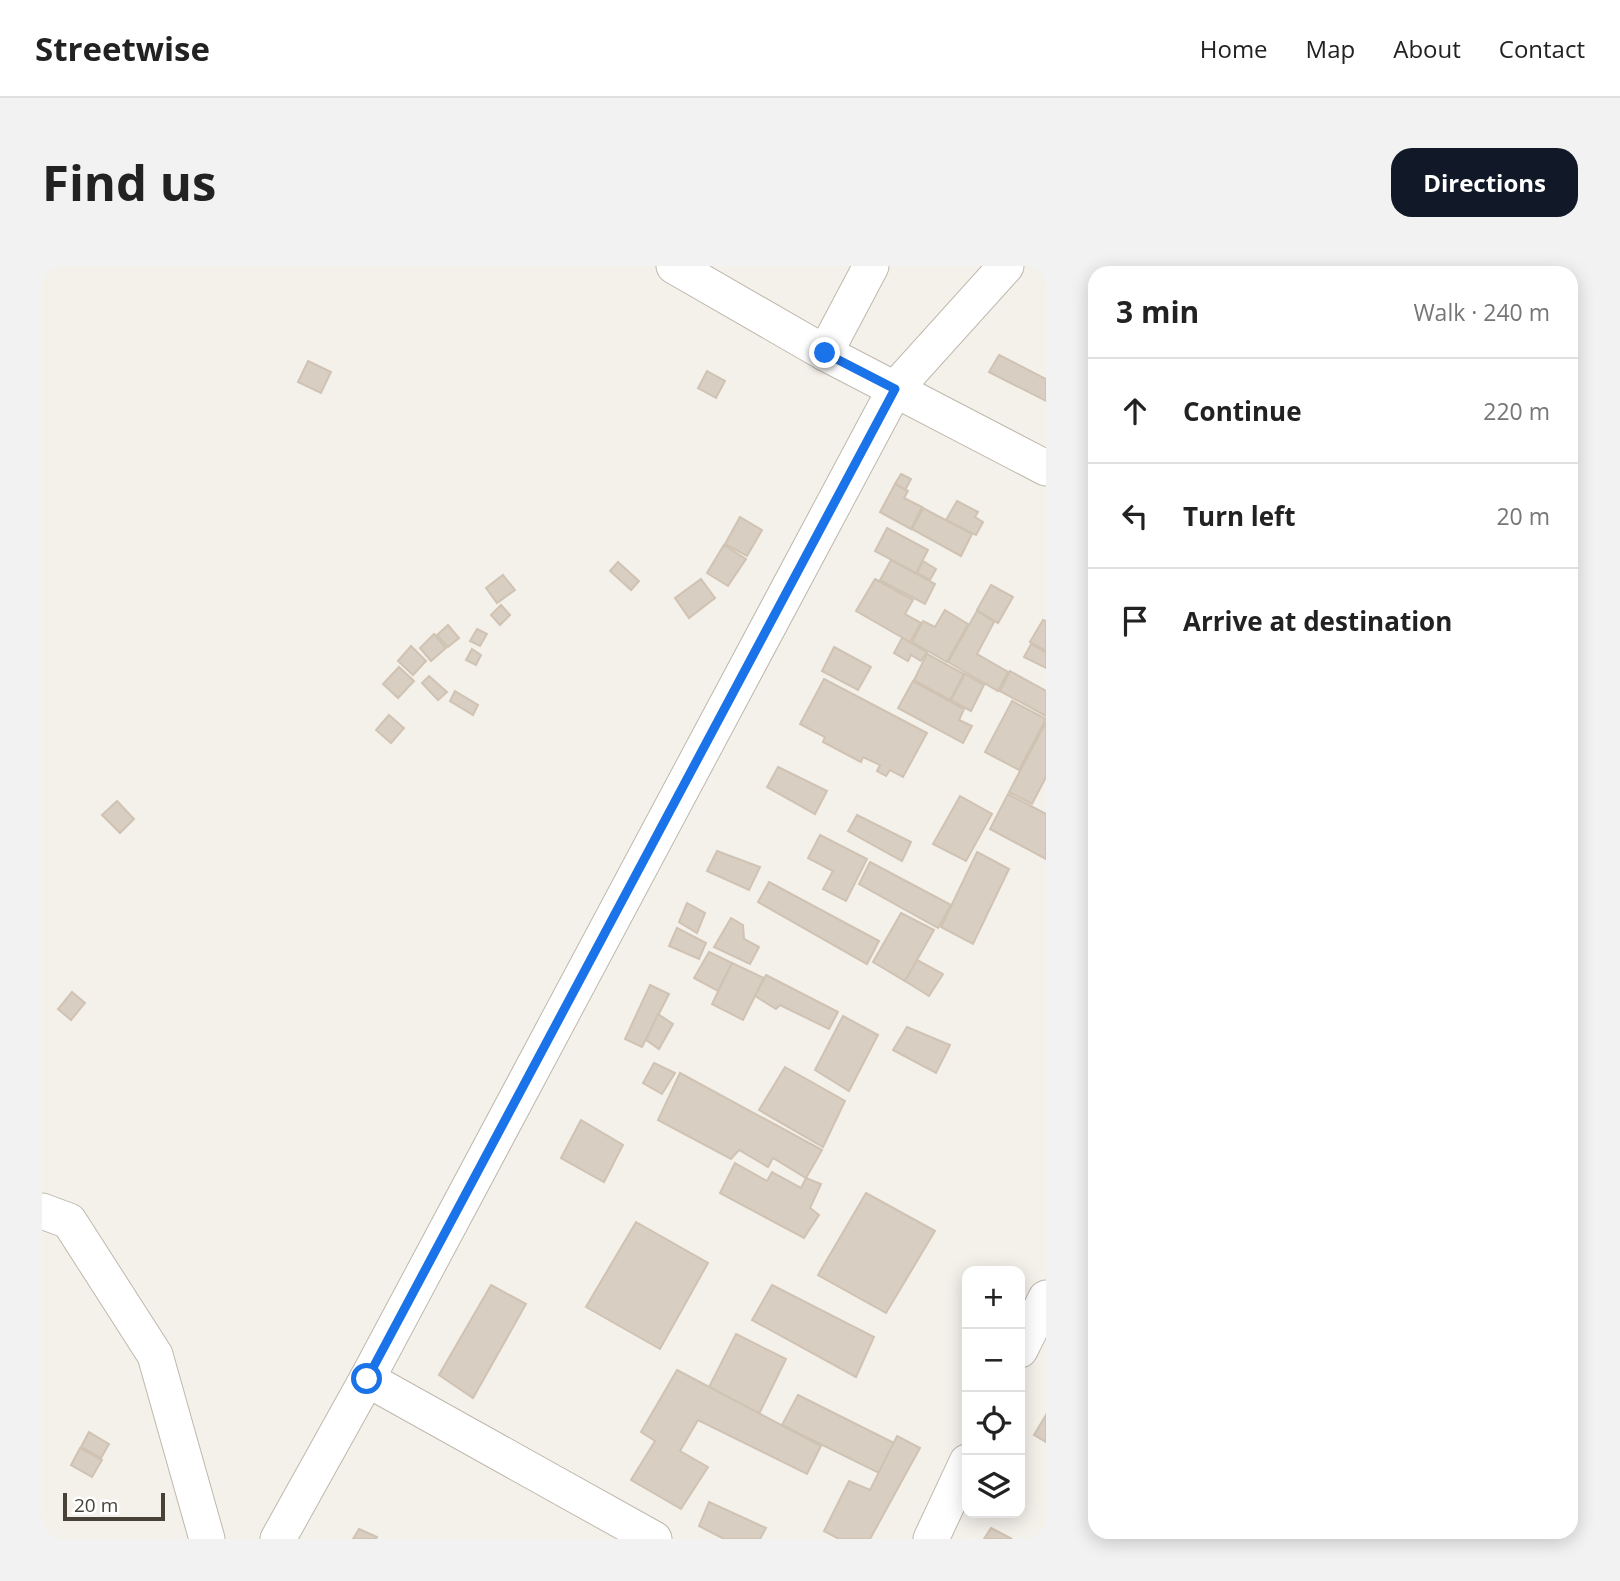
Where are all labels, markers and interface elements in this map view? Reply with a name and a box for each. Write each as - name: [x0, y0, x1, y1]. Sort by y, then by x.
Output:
- text: Streetwise: [35, 26, 210, 71]
- text: Home: [1200, 32, 1268, 65]
- text: Map: [1306, 32, 1355, 65]
- text: About: [1393, 32, 1461, 65]
- text: Contact: [1499, 32, 1585, 65]
- button: Directions: [1391, 148, 1578, 217]
- text: Find us: [42, 149, 216, 215]
- text: 3 min: [1116, 291, 1199, 332]
- text: Walk · 240 m: [1413, 296, 1550, 328]
- route end: [809, 337, 840, 368]
- icon: ahead: [1116, 392, 1154, 430]
- text: Continue: [1183, 393, 1302, 429]
- text: 220 m: [1483, 395, 1550, 427]
- icon: left: [1116, 497, 1154, 535]
- text: Turn left: [1183, 498, 1295, 534]
- text: 20 m: [1496, 500, 1550, 532]
- icon: arrive: [1116, 602, 1154, 640]
- text: Arrive at destination: [1183, 603, 1452, 639]
- map controls: [962, 1266, 1025, 1518]
- button: +: [962, 1266, 1025, 1329]
- button: −: [962, 1329, 1025, 1392]
- route start: [351, 1363, 382, 1394]
- button: locate: [962, 1392, 1025, 1455]
- button: layers: [962, 1455, 1025, 1518]
- scale bar: [63, 1490, 164, 1522]
- text: 20 m: [74, 1492, 118, 1518]

